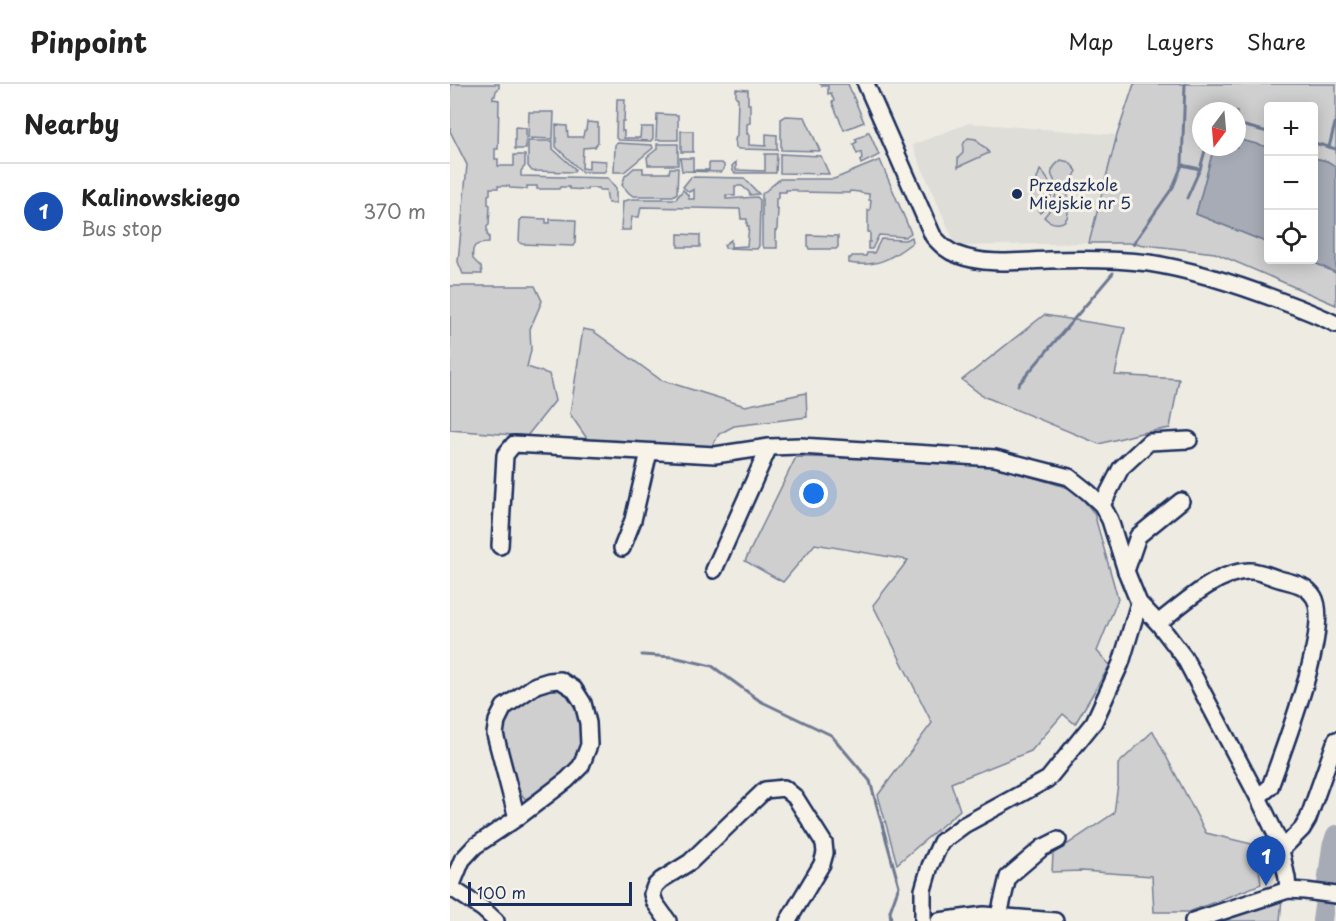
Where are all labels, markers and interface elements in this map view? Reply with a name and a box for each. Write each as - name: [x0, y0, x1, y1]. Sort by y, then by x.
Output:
- text: Pinpoint: [30, 20, 147, 63]
- text: Map: [1069, 25, 1113, 57]
- text: Layers: [1146, 25, 1214, 57]
- text: Share: [1247, 25, 1306, 57]
- north arrow: [1192, 102, 1246, 156]
- map controls: [1264, 102, 1318, 264]
- button: +: [1264, 102, 1318, 156]
- text: Nearby: [24, 104, 119, 143]
- button: −: [1264, 156, 1318, 210]
- place label: Przedszkole Miejskie nr 5: [1029, 172, 1131, 214]
- text: Kalinowskiego: [81, 180, 240, 213]
- marker: Przedszkole Miejskie nr 5: [1010, 187, 1024, 201]
- text: 1: [39, 196, 48, 226]
- text: 370 m: [363, 196, 426, 226]
- button: locate: [1264, 210, 1318, 264]
- text: Bus stop: [81, 213, 162, 243]
- your location: [799, 479, 828, 508]
- pin: 1: [1246, 836, 1286, 886]
- scale bar: [468, 879, 632, 906]
- text: 100 m: [477, 880, 526, 904]

